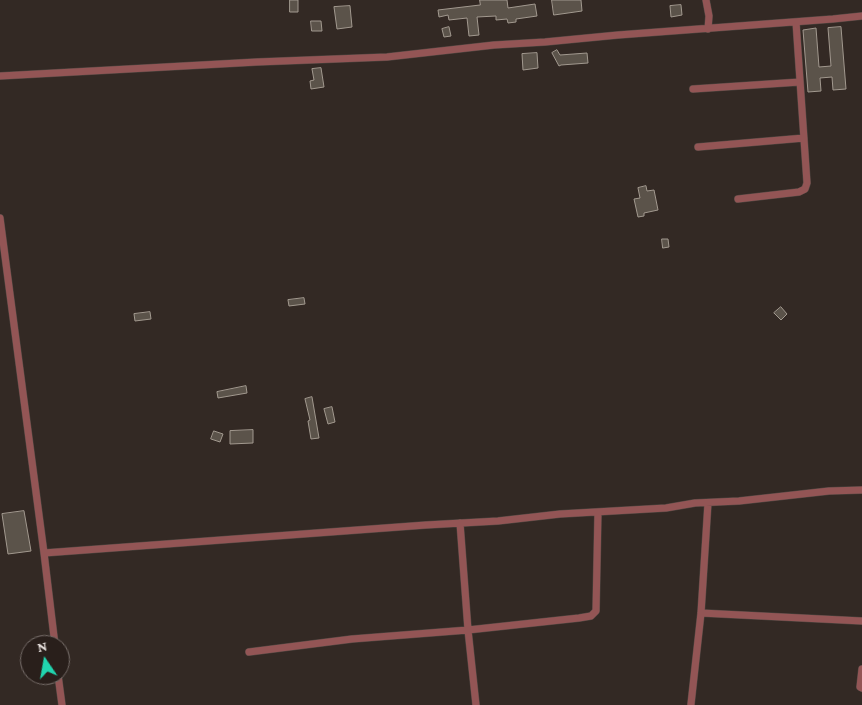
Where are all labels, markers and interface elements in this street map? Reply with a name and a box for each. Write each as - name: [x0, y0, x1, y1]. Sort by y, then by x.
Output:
- north arrow: [20, 635, 70, 685]
- text: N: [36, 637, 48, 655]

